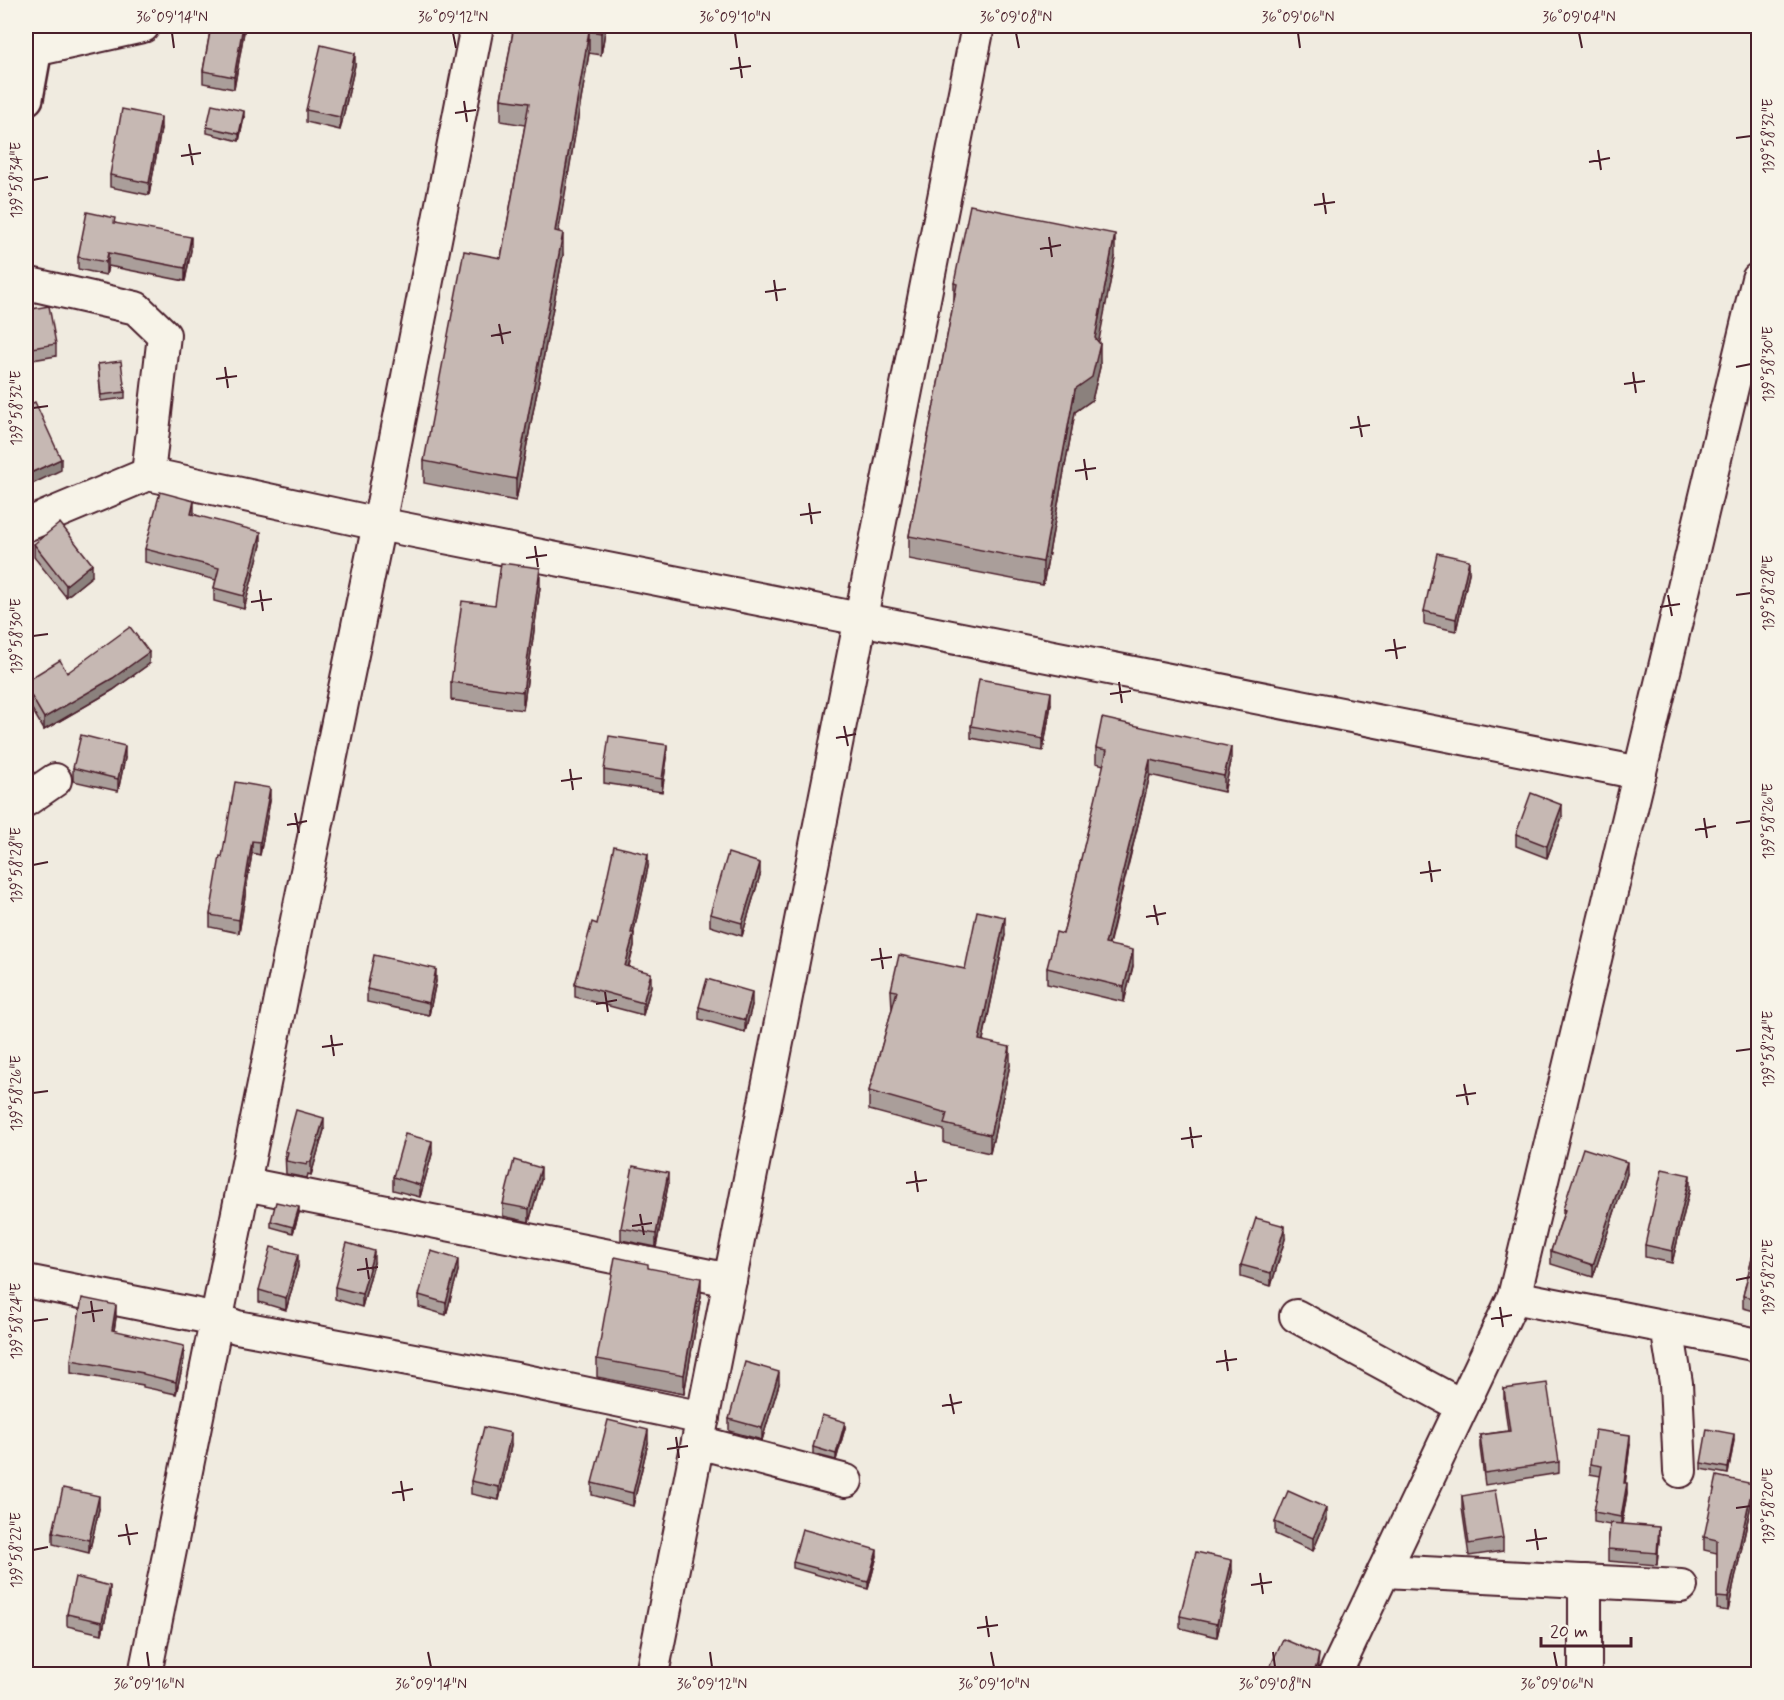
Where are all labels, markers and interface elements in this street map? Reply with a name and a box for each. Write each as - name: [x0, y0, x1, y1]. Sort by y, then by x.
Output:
- text: 36°09'14"N: [136, 8, 208, 28]
- text: 36°09'12"N: [418, 8, 488, 28]
- text: 36°09'10"N: [699, 8, 771, 28]
- text: 36°09'08"N: [980, 8, 1052, 28]
- text: 36°09'06"N: [1262, 8, 1334, 28]
- text: 36°09'04"N: [1542, 8, 1616, 28]
- text: 139°58'32"E: [1759, 98, 1779, 174]
- text: 139°58'34"E: [7, 142, 27, 218]
- text: 139°58'30"E: [1759, 326, 1779, 402]
- text: 139°58'32"E: [7, 370, 27, 446]
- text: 139°58'28"E: [1759, 555, 1779, 631]
- text: 139°58'30"E: [7, 598, 27, 674]
- text: 139°58'26"E: [1759, 783, 1779, 859]
- text: 139°58'28"E: [7, 827, 27, 903]
- text: 139°58'24"E: [1759, 1010, 1779, 1088]
- text: 139°58'26"E: [7, 1055, 27, 1131]
- text: 139°58'22"E: [1759, 1239, 1779, 1315]
- text: 139°58'24"E: [7, 1282, 27, 1360]
- text: 139°58'20"E: [1759, 1467, 1779, 1544]
- text: 139°58'22"E: [7, 1512, 27, 1588]
- scale bar: [1541, 1610, 1631, 1648]
- text: 20 m: [1550, 1620, 1588, 1644]
- text: 36°09'16"N: [113, 1675, 185, 1695]
- text: 36°09'14"N: [395, 1675, 467, 1695]
- text: 36°09'12"N: [677, 1675, 747, 1695]
- text: 36°09'10"N: [958, 1675, 1030, 1695]
- text: 36°09'08"N: [1239, 1675, 1311, 1695]
- text: 36°09'06"N: [1521, 1675, 1593, 1695]

